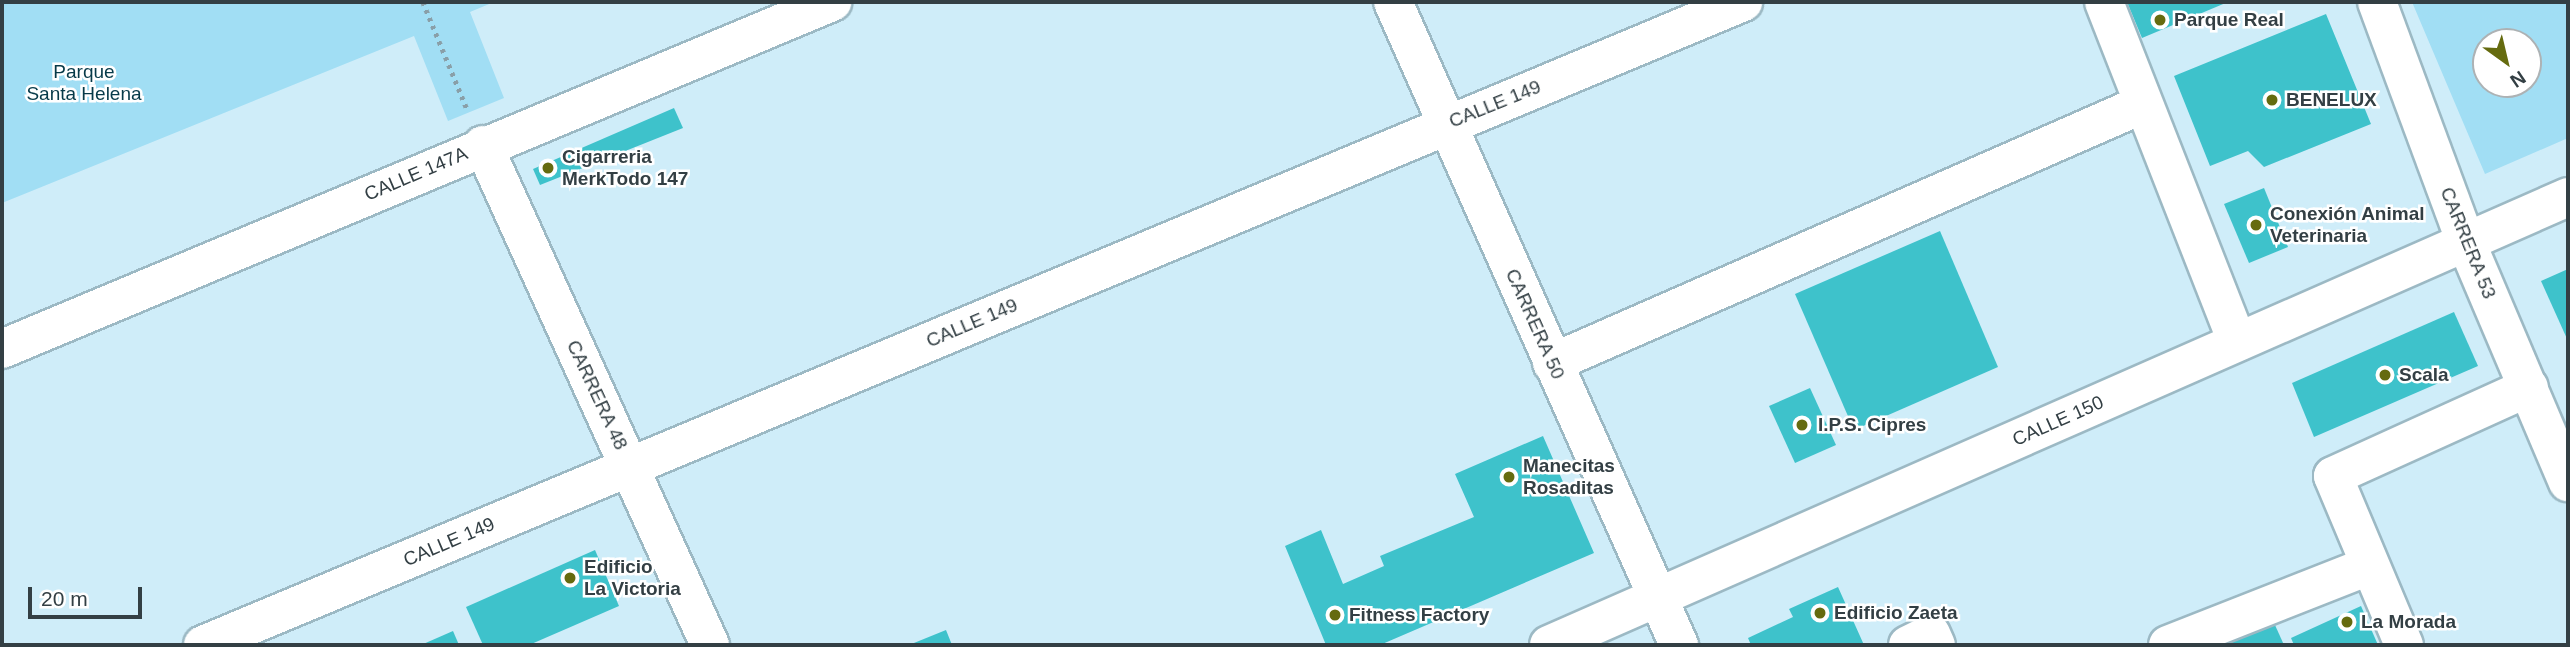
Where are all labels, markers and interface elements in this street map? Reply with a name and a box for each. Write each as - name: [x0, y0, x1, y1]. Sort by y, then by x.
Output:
- place label: Parque Real: [2174, 9, 2284, 31]
- marker: Parque Real: [2152, 12, 2168, 28]
- north arrow: [2472, 28, 2542, 98]
- park label: Parque Santa Helena: [26, 61, 142, 105]
- text: N: [2506, 67, 2529, 92]
- street label: CALLE 149: [1446, 75, 1544, 133]
- place label: BENELUX: [2286, 89, 2377, 111]
- marker: BENELUX: [2264, 92, 2280, 108]
- street label: CALLE 147A: [361, 142, 471, 206]
- place label: Cigarreria MerkTodo 147: [562, 146, 688, 190]
- marker: Cigarreria MerkTodo 147: [540, 160, 556, 176]
- street label: CARRERA 53: [2435, 183, 2501, 303]
- place label: Conexión Animal Veterinaria: [2270, 203, 2425, 247]
- marker: Conexión Animal Veterinaria: [2248, 217, 2264, 233]
- street label: CARRERA 50: [1500, 265, 1570, 383]
- street label: CALLE 149: [923, 294, 1021, 352]
- street label: CARRERA 48: [561, 336, 633, 454]
- place label: Scala: [2399, 364, 2449, 386]
- marker: Scala: [2377, 367, 2393, 383]
- street label: CALLE 150: [2009, 391, 2107, 451]
- place label: I.P.S. Cipres: [1818, 414, 1926, 436]
- marker: I.P.S. Cipres: [1792, 415, 1812, 435]
- place label: Manecitas Rosaditas: [1523, 455, 1615, 499]
- marker: Manecitas Rosaditas: [1501, 469, 1517, 485]
- street label: CALLE 149: [400, 513, 498, 571]
- place label: Edificio La Victoria: [584, 556, 681, 600]
- marker: Edificio La Victoria: [562, 570, 578, 586]
- scale bar: [32, 574, 145, 618]
- text: 20 m: [41, 587, 88, 610]
- place label: Edificio Zaeta: [1834, 602, 1958, 624]
- place label: Fitness Factory: [1349, 604, 1489, 626]
- marker: Edificio Zaeta: [1812, 605, 1828, 621]
- marker: Fitness Factory: [1327, 607, 1343, 623]
- place label: La Morada: [2361, 611, 2456, 633]
- marker: La Morada: [2339, 614, 2355, 630]

